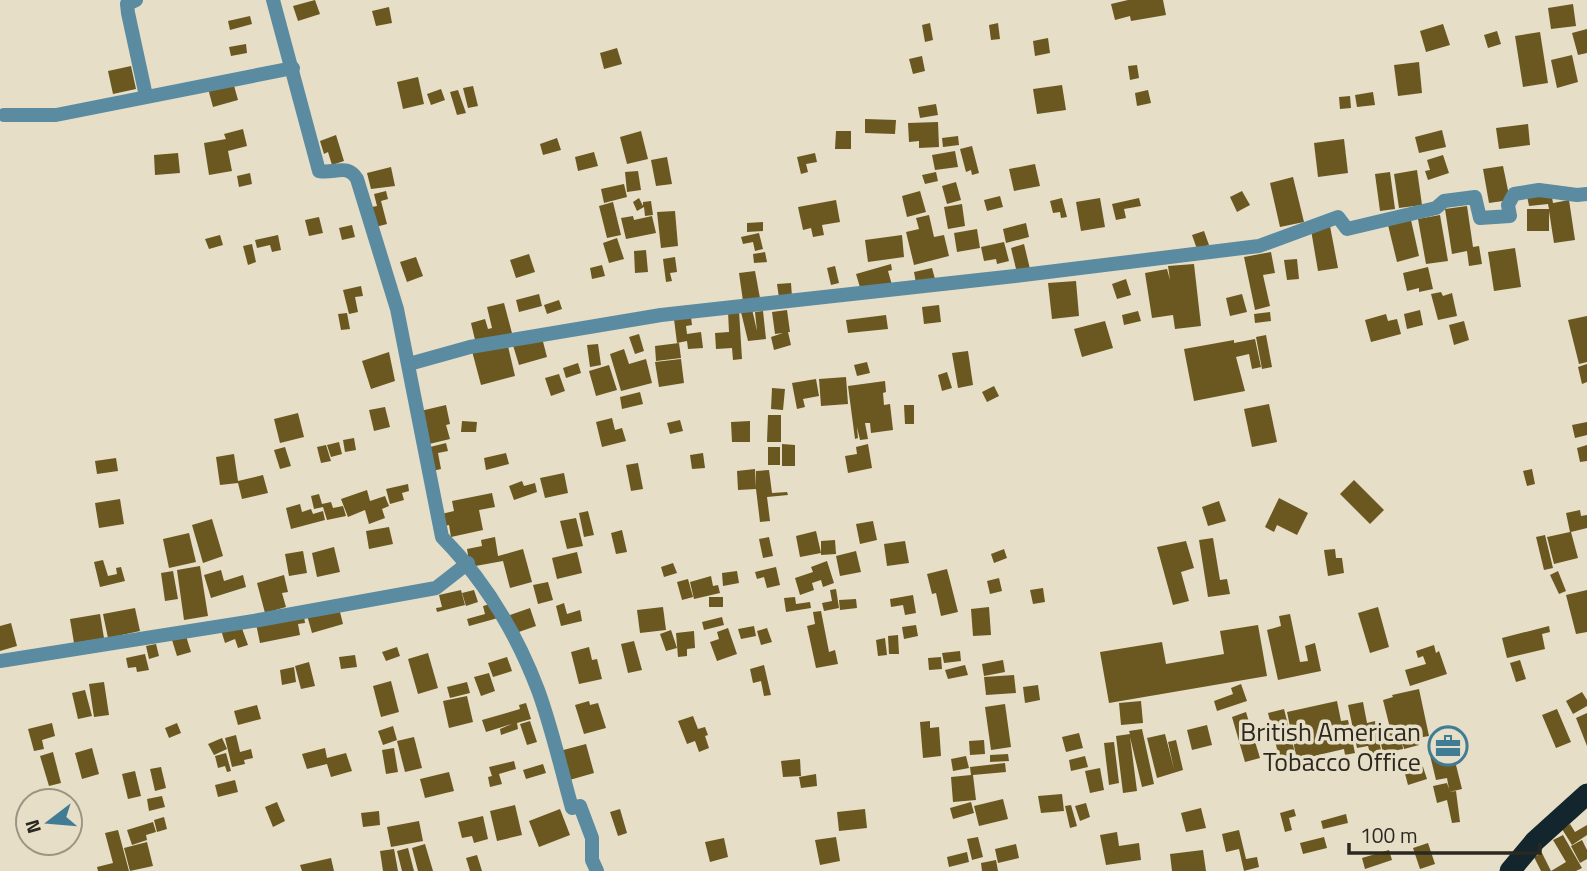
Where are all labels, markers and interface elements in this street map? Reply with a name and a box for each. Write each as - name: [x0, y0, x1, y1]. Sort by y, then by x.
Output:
- place label: British American Tobacco Office: [1240, 712, 1421, 781]
- office icon: British American Tobacco Office: [1427, 725, 1469, 767]
- north arrow: [14, 787, 84, 857]
- scale bar: [1349, 812, 1540, 856]
- text: N: [16, 816, 48, 837]
- text: 100 m: [1360, 819, 1417, 851]

